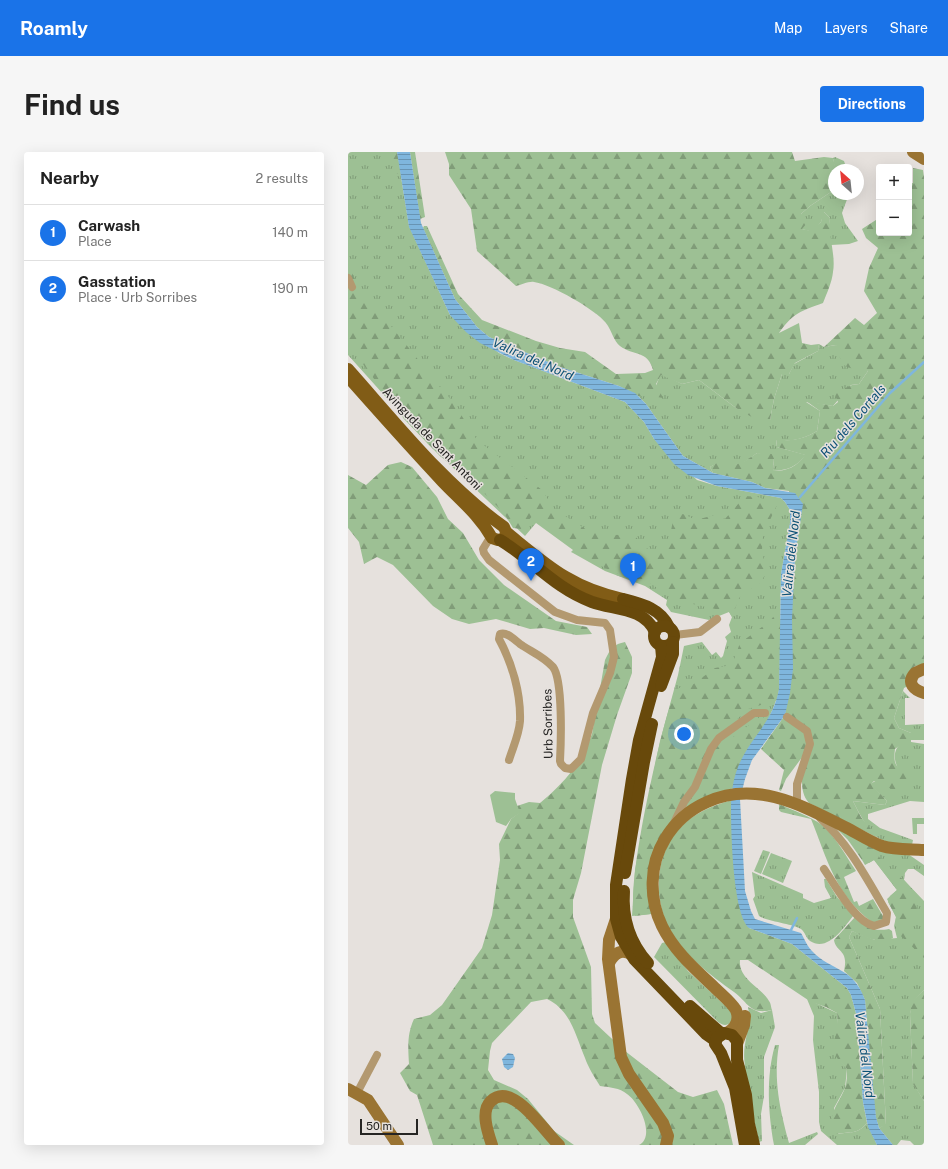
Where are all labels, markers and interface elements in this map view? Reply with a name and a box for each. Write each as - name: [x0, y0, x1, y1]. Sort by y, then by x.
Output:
- text: Roamly: [20, 17, 88, 39]
- text: Map: [774, 20, 802, 36]
- text: Layers: [824, 20, 868, 36]
- text: Share: [890, 20, 928, 36]
- button: Directions: [820, 86, 924, 122]
- text: Find us: [24, 88, 120, 121]
- north arrow: [828, 164, 864, 200]
- map controls: [876, 164, 912, 236]
- button: +: [876, 164, 912, 200]
- text: Nearby: [40, 168, 99, 188]
- text: 2 results: [256, 171, 308, 186]
- button: −: [876, 200, 912, 236]
- text: Carwash: [78, 217, 140, 234]
- text: 1: [50, 225, 56, 240]
- text: 140 m: [272, 225, 308, 240]
- text: Place: [78, 234, 112, 249]
- text: Gasstation: [78, 273, 156, 290]
- text: 2: [49, 281, 57, 296]
- text: 190 m: [272, 281, 308, 296]
- text: Place · Urb Sorribes: [78, 290, 197, 305]
- water label: Valira del Nord: [490, 335, 576, 384]
- water label: Riu dels Cortals: [817, 381, 889, 461]
- street label: Avinguda de Sant Antoni: [379, 385, 485, 493]
- water label: Valira del Nord: [779, 510, 803, 598]
- pin: 2: [518, 548, 544, 581]
- pin: 1: [620, 553, 646, 586]
- street label: Urb Sorribes: [540, 689, 556, 759]
- your location: [674, 724, 694, 744]
- water label: Valira del Nord: [852, 1011, 878, 1099]
- scale bar: [360, 1117, 418, 1136]
- text: 50 m: [366, 1120, 392, 1132]

